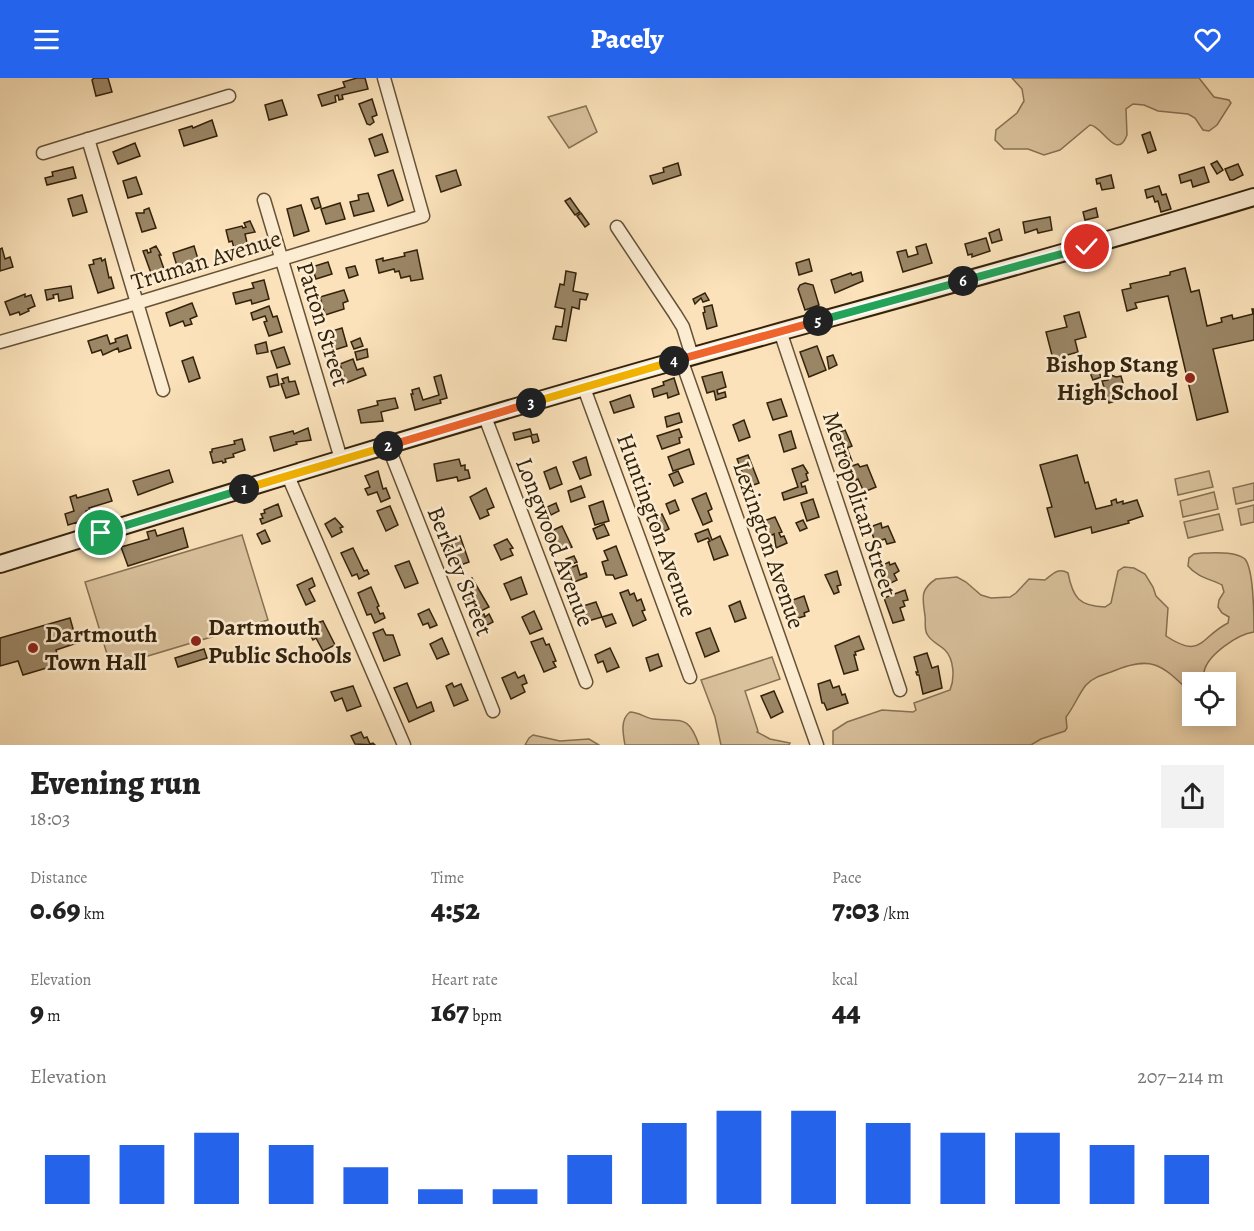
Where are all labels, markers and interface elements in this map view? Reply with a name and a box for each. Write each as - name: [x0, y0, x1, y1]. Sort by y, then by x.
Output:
- text: Pacely: [591, 21, 663, 57]
- icon: menu: [30, 23, 63, 56]
- icon: heart: [1191, 23, 1224, 56]
- pin: [1061, 221, 1112, 272]
- street label: Truman Avenue: [127, 222, 285, 298]
- icon: check: [1070, 230, 1103, 263]
- street label: Patton Street: [289, 258, 357, 390]
- pin: 6: [948, 266, 978, 296]
- text: 6: [959, 270, 967, 292]
- pin: 5: [803, 306, 833, 336]
- text: 5: [815, 310, 821, 332]
- pin: 4: [659, 346, 689, 376]
- place label: Bishop Stang High School: [1046, 348, 1179, 408]
- text: 4: [670, 350, 678, 372]
- marker: Bishop Stang High School: [1183, 371, 1197, 385]
- pin: 3: [516, 388, 546, 418]
- text: 3: [528, 392, 534, 414]
- street label: Metropolitan Street: [815, 407, 905, 601]
- street label: Huntington Avenue: [609, 429, 705, 621]
- pin: 2: [373, 431, 403, 461]
- text: 2: [384, 435, 392, 457]
- street label: Longwood Avenue: [508, 453, 602, 631]
- street label: Lexington Avenue: [725, 457, 813, 633]
- pin: 1: [229, 474, 259, 504]
- text: 1: [241, 478, 247, 500]
- street label: Berkley Street: [419, 501, 501, 641]
- pin: [75, 507, 126, 558]
- icon: arrive: [84, 516, 117, 549]
- place label: Dartmouth Public Schools: [208, 611, 352, 671]
- place label: Dartmouth Town Hall: [45, 618, 158, 678]
- marker: Dartmouth Public Schools: [189, 634, 203, 648]
- marker: Dartmouth Town Hall: [26, 641, 40, 655]
- map controls: [1182, 672, 1236, 726]
- button: locate: [1182, 672, 1236, 726]
- text: Evening run: [30, 760, 201, 805]
- button: share: [1161, 765, 1224, 828]
- text: 18:03: [30, 805, 70, 832]
- text: Distance: [30, 867, 87, 889]
- text: Time: [431, 867, 464, 889]
- text: Pace: [832, 867, 862, 889]
- text: 0.69: [30, 889, 81, 929]
- text: 4:52: [431, 889, 480, 929]
- text: 7:03: [832, 889, 880, 929]
- text: km: [81, 903, 105, 925]
- text: /km: [880, 903, 910, 925]
- text: Elevation: [30, 969, 91, 991]
- text: Heart rate: [431, 969, 498, 991]
- text: kcal: [832, 969, 858, 991]
- text: 9: [30, 991, 44, 1031]
- text: 167: [431, 991, 469, 1031]
- text: 44: [832, 991, 861, 1031]
- text: m: [44, 1005, 61, 1027]
- text: bpm: [469, 1005, 502, 1027]
- text: Elevation: [30, 1063, 107, 1090]
- text: 207–214 m: [1137, 1063, 1224, 1090]

